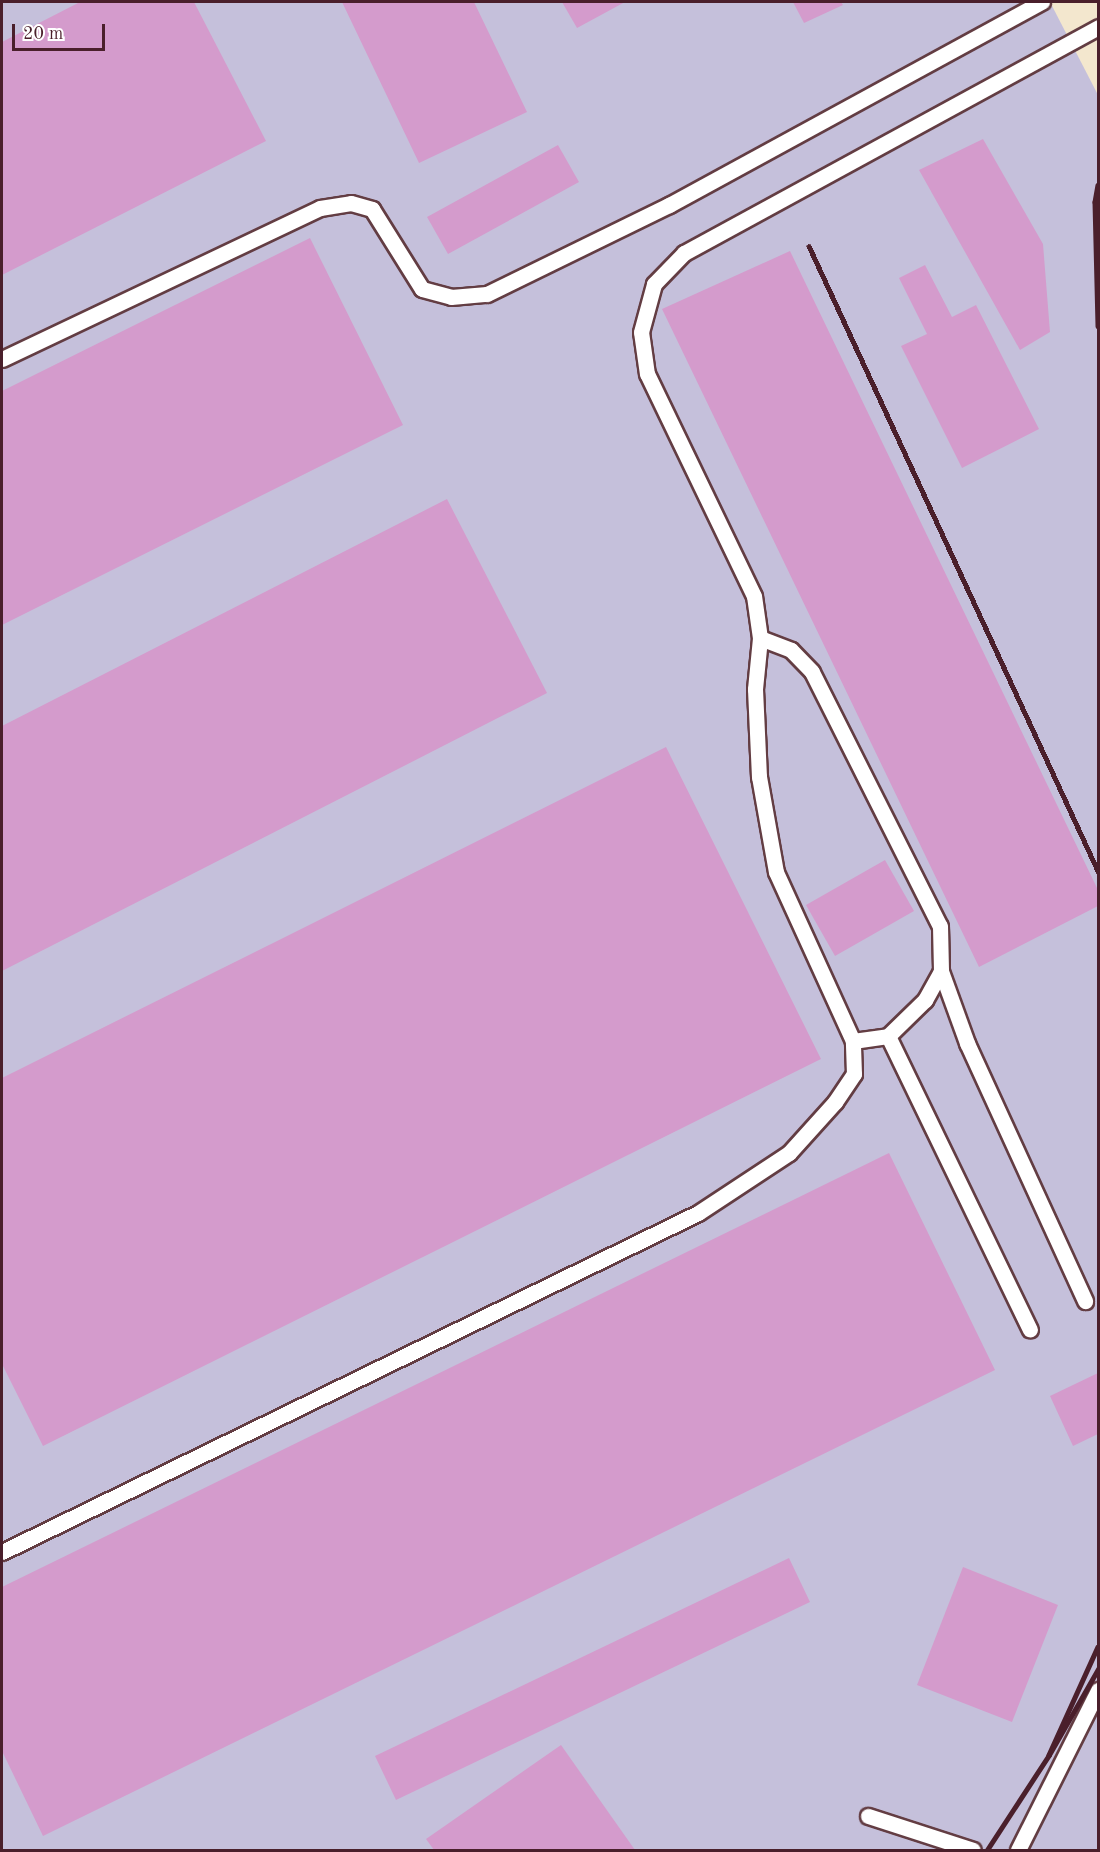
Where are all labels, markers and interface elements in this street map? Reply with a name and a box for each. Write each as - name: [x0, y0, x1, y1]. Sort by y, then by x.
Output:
- scale bar: [15, 12, 108, 50]
- text: 20 m: [23, 25, 63, 43]

